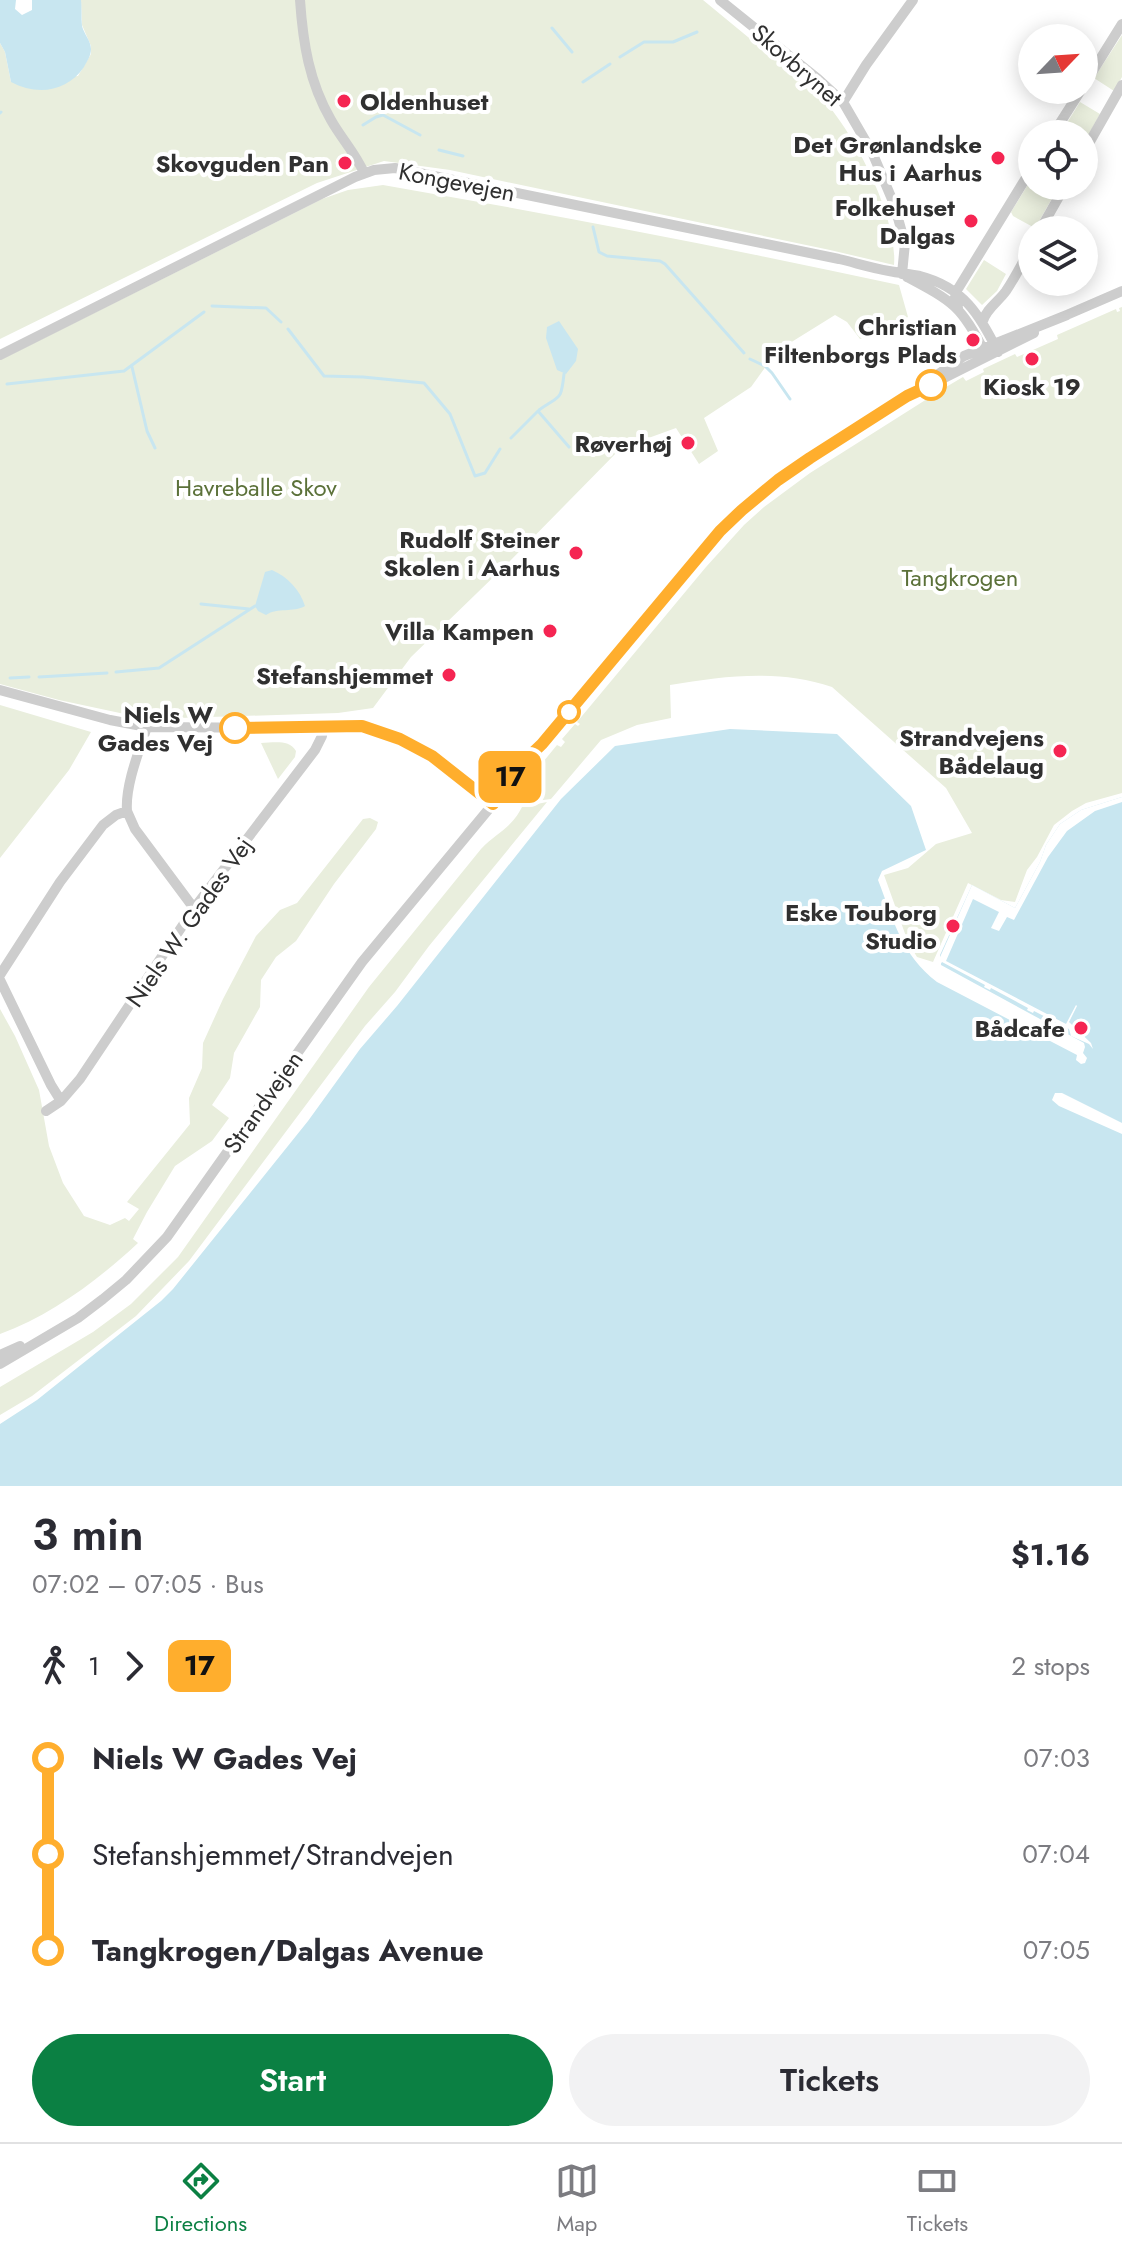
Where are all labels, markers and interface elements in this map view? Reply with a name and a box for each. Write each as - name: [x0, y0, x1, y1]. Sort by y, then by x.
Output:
- street label: Skovbrynet: [744, 16, 850, 115]
- north arrow: [1018, 24, 1098, 104]
- map controls: [1018, 24, 1098, 296]
- place label: Oldenhuset: [360, 84, 489, 119]
- marker: Oldenhuset: [335, 92, 353, 110]
- button: locate: [1018, 120, 1098, 200]
- place label: Det Grønlandske Hus i Aarhus: [793, 127, 982, 190]
- place label: Skovguden Pan: [155, 146, 329, 181]
- marker: Det Grønlandske Hus i Aarhus: [989, 149, 1007, 167]
- marker: Skovguden Pan: [336, 154, 354, 172]
- street label: Kongevejen: [396, 154, 518, 210]
- place label: Folkehuset Dalgas: [835, 190, 955, 253]
- marker: Folkehuset Dalgas: [962, 212, 980, 230]
- button: layers: [1018, 216, 1098, 296]
- place label: Christian Filtenborgs Plads: [764, 309, 957, 372]
- marker: Christian Filtenborgs Plads: [964, 331, 982, 349]
- marker: Kiosk 19: [1023, 350, 1041, 368]
- place label: Kiosk 19: [983, 369, 1081, 404]
- unlabelled marker: [916, 370, 946, 400]
- place label: Røverhøj: [575, 426, 672, 461]
- marker: Røverhøj: [679, 434, 697, 452]
- park label: Havreballe Skov: [175, 470, 337, 505]
- place label: Rudolf Steiner Skolen i Aarhus: [383, 522, 560, 585]
- marker: Rudolf Steiner Skolen i Aarhus: [567, 544, 585, 562]
- park label: Tangkrogen: [902, 560, 1018, 595]
- place label: Villa Kampen: [384, 614, 534, 649]
- marker: Villa Kampen: [541, 622, 559, 640]
- place label: Stefanshjemmet: [256, 658, 433, 693]
- marker: Stefanshjemmet: [440, 666, 458, 684]
- place label: Niels W Gades Vej: [98, 697, 213, 760]
- unlabelled marker: [558, 701, 580, 723]
- marker: Niels W Gades Vej: [220, 713, 250, 743]
- place label: Strandvejens Bådelaug: [899, 720, 1044, 783]
- marker: Strandvejens Bådelaug: [1051, 742, 1069, 760]
- line badge: 17: [474, 751, 546, 803]
- text: 17: [494, 756, 526, 797]
- street label: Niels W. Gades Vej: [117, 830, 261, 1014]
- place label: Eske Touborg Studio: [785, 895, 937, 958]
- marker: Eske Touborg Studio: [944, 917, 962, 935]
- place label: Bådcafe: [974, 1011, 1065, 1046]
- marker: Bådcafe: [1072, 1019, 1090, 1037]
- street label: Strandvejen: [215, 1043, 311, 1161]
- text: 3 min: [32, 1503, 144, 1567]
- text: $1.16: [1011, 1533, 1090, 1576]
- text: 07:02 – 07:05 · Bus: [32, 1565, 264, 1603]
- icon: walk: [32, 1644, 76, 1688]
- icon: forward: [112, 1644, 156, 1688]
- text: 17: [184, 1645, 215, 1686]
- text: 1: [88, 1647, 100, 1685]
- text: 2 stops: [1011, 1647, 1090, 1685]
- text: Niels W Gades Vej: [92, 1737, 357, 1780]
- text: 07:03: [1023, 1739, 1090, 1777]
- text: Stefanshjemmet/Strandvejen: [92, 1833, 454, 1876]
- text: 07:04: [1022, 1835, 1090, 1873]
- text: Tangkrogen/Dalgas Avenue: [92, 1929, 484, 1972]
- text: 07:05: [1023, 1931, 1090, 1969]
- button: Start: [32, 2034, 553, 2126]
- button: Tickets: [569, 2034, 1090, 2126]
- tab: Directions: [154, 2159, 247, 2239]
- tab: Map: [555, 2159, 599, 2239]
- tab: Tickets: [907, 2159, 968, 2239]

